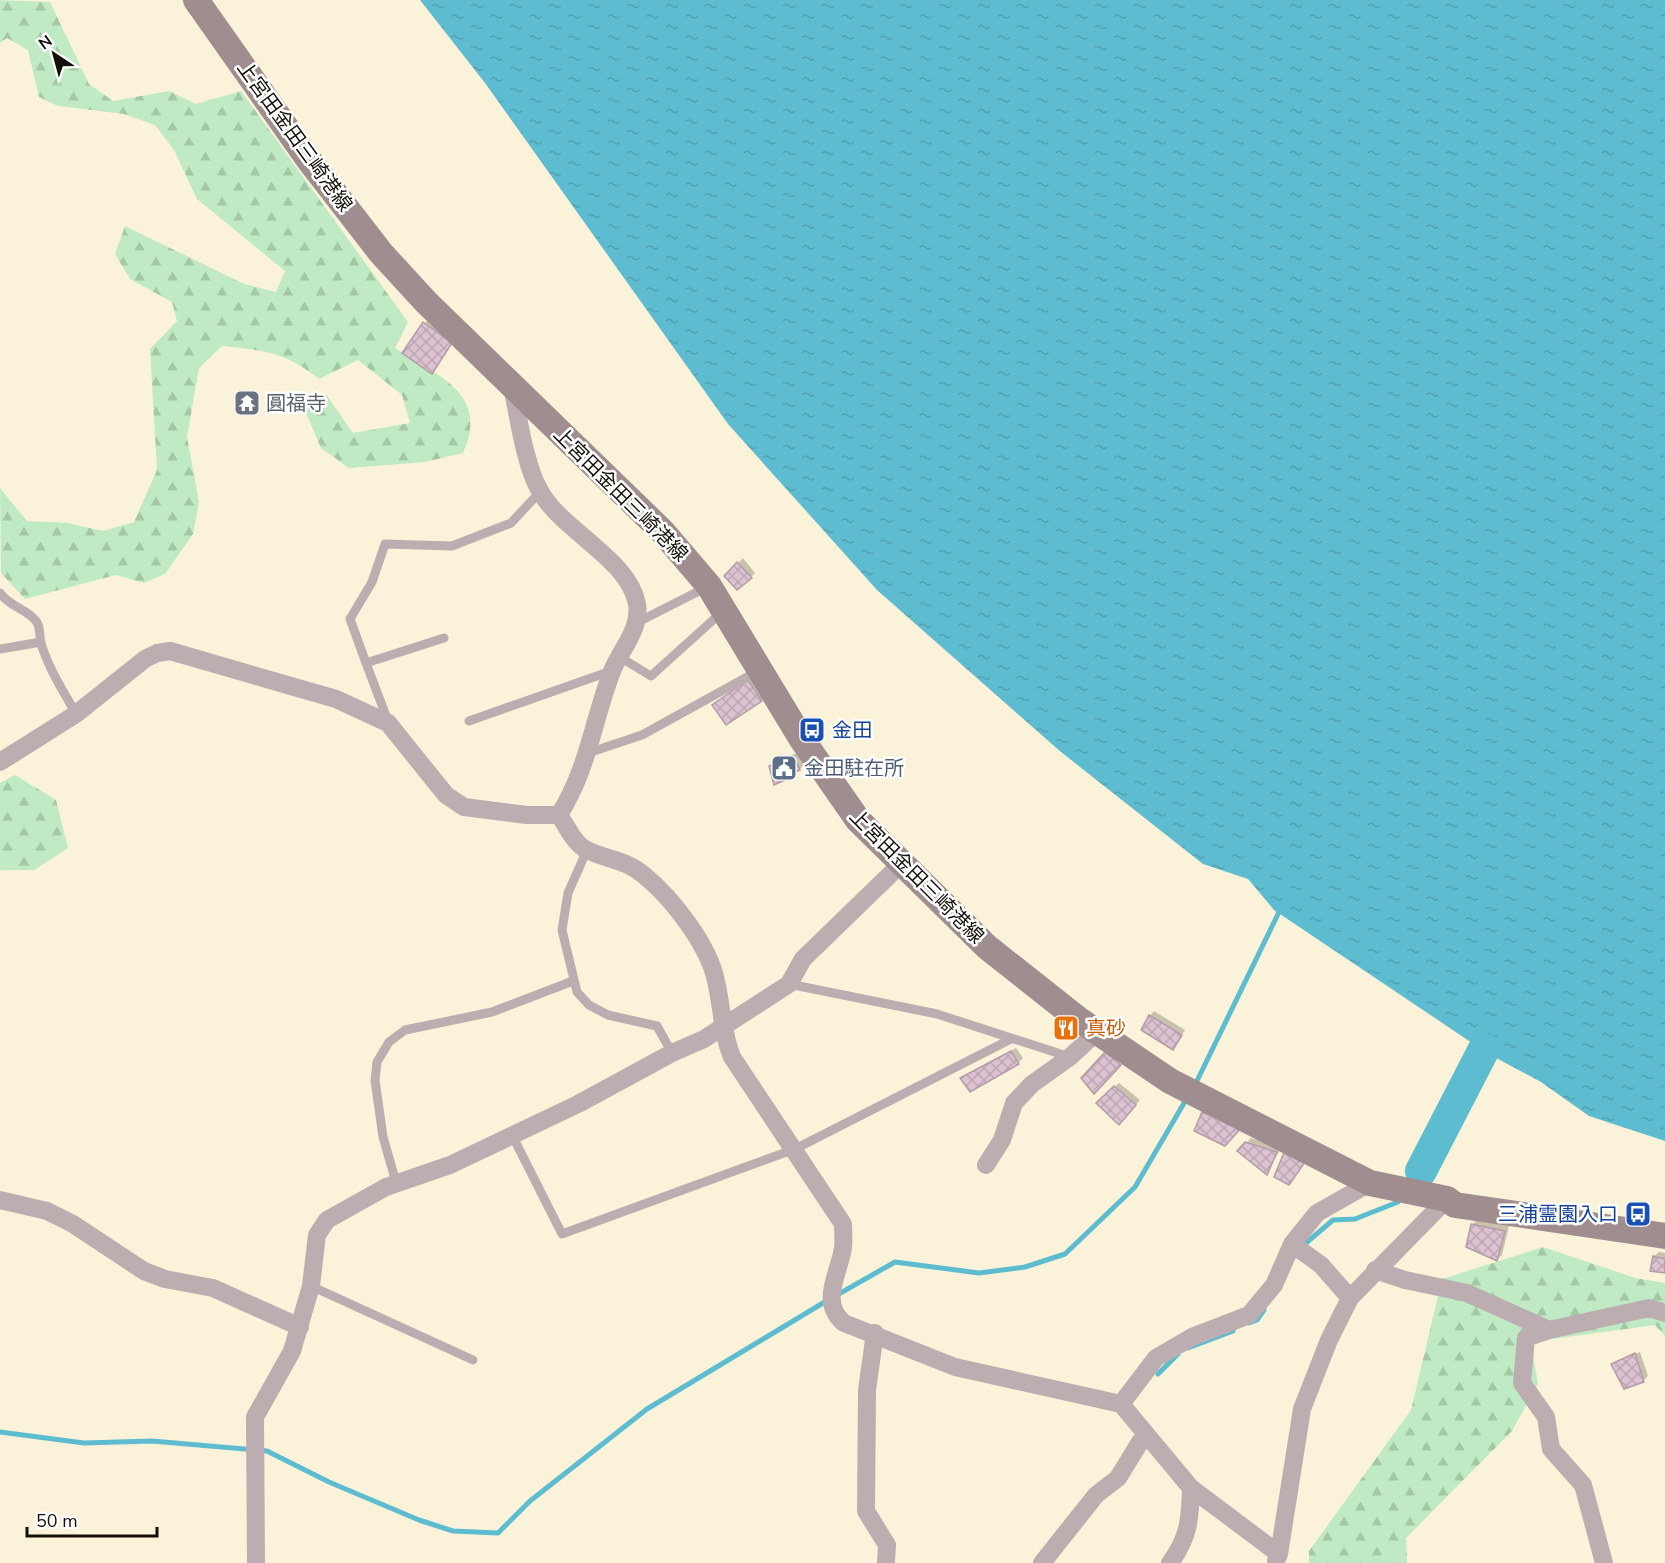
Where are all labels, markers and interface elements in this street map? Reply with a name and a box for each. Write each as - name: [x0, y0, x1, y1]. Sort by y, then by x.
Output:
- north arrow: [24, 24, 84, 84]
- text: N: [34, 30, 57, 55]
- street label: 上宮田金田三崎港線: [231, 56, 358, 217]
- temple icon: 圓福寺: [232, 388, 262, 418]
- place label: 圓福寺: [266, 390, 326, 417]
- street label: 上宮田金田三崎港線: [547, 421, 694, 568]
- bus stop icon: 金田: [797, 715, 827, 745]
- place label: 金田: [832, 717, 872, 744]
- public building icon: 金田駐在所: [769, 753, 799, 783]
- place label: 金田駐在所: [804, 755, 904, 782]
- street label: 上宮田金田三崎港線: [843, 803, 990, 950]
- restaurant icon: 真砂: [1051, 1013, 1081, 1043]
- place label: 真砂: [1086, 1015, 1126, 1042]
- bus stop icon: 三浦霊園入口: [1623, 1199, 1653, 1229]
- place label: 三浦霊園入口: [1498, 1201, 1618, 1228]
- scale bar: [27, 1500, 158, 1538]
- text: 50 m: [36, 1509, 78, 1533]

